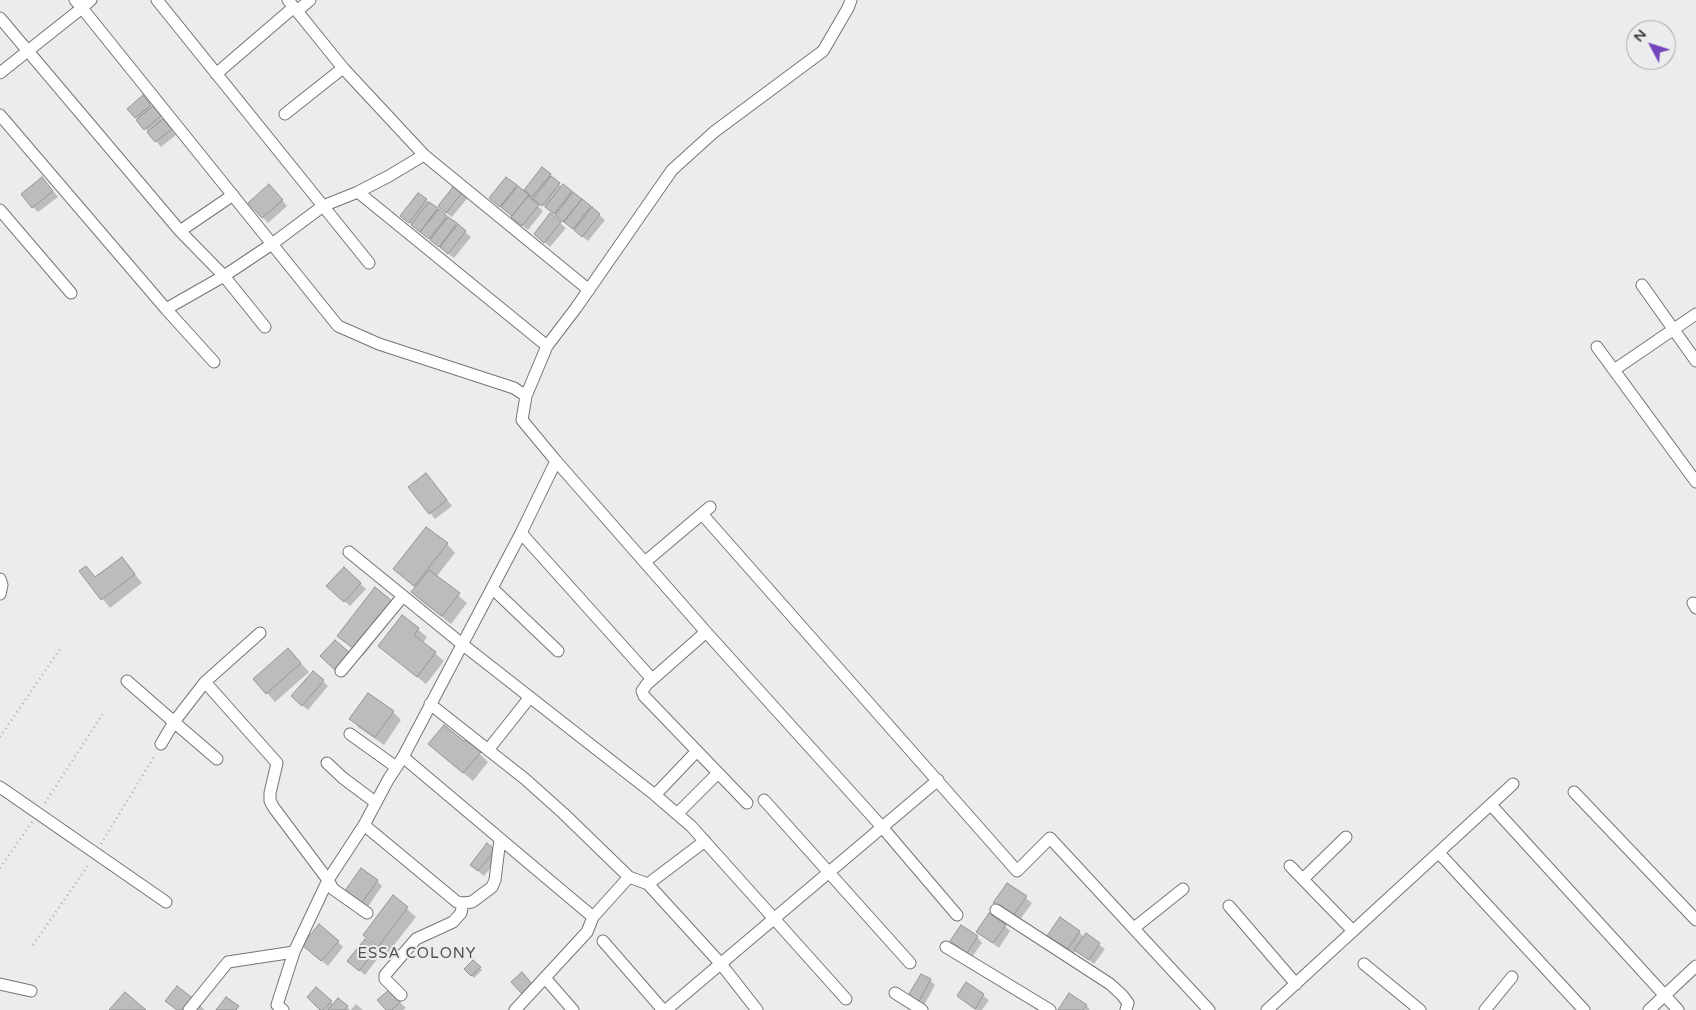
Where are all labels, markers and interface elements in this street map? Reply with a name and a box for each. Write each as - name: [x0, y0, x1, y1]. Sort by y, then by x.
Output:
- north arrow: [1626, 20, 1676, 70]
- text: N: [1630, 26, 1650, 45]
- district label: ESSA COLONY: [356, 945, 478, 963]

